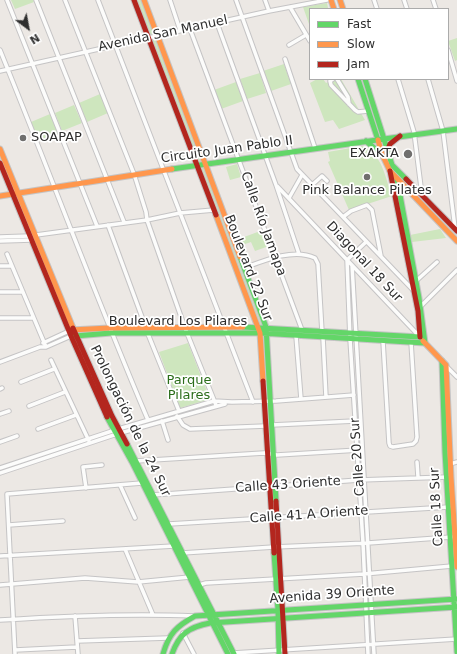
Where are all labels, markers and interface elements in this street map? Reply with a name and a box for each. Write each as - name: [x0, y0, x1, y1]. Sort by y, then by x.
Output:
- north arrow: [8, 8, 48, 48]
- legend: [309, 8, 449, 80]
- street label: Avenida San Manuel: [97, 13, 229, 55]
- text: Fast: [347, 17, 371, 31]
- text: N: [27, 31, 42, 47]
- text: Slow: [347, 37, 375, 51]
- text: Jam: [347, 57, 370, 71]
- place label: SOAPAP: [31, 130, 82, 146]
- marker: SOAPAP: [18, 133, 28, 143]
- street label: Circuito Juan Pablo II: [160, 133, 294, 167]
- place label: EXAKTA: [350, 146, 399, 162]
- marker: EXAKTA: [402, 148, 414, 160]
- street label: Calle Río Jamapa: [237, 170, 289, 278]
- marker: Pink Balance Pilates: [362, 172, 372, 182]
- place label: Pink Balance Pilates: [302, 183, 432, 199]
- street label: Boulevard 22 Sur: [221, 213, 275, 323]
- street label: Diagonal 18 Sur: [323, 219, 405, 305]
- street label: Boulevard Los Pilares: [109, 314, 247, 330]
- street label: Prolongación de la 24 Sur: [87, 343, 173, 499]
- park label: Parque Pilares: [167, 373, 211, 404]
- street label: Calle 20 Sur: [347, 417, 369, 497]
- street label: Calle 18 Sur: [427, 467, 447, 547]
- street label: Calle 43 Oriente: [235, 474, 341, 496]
- street label: Calle 41 A Oriente: [249, 503, 369, 527]
- street label: Avenida 39 Oriente: [269, 583, 395, 607]

